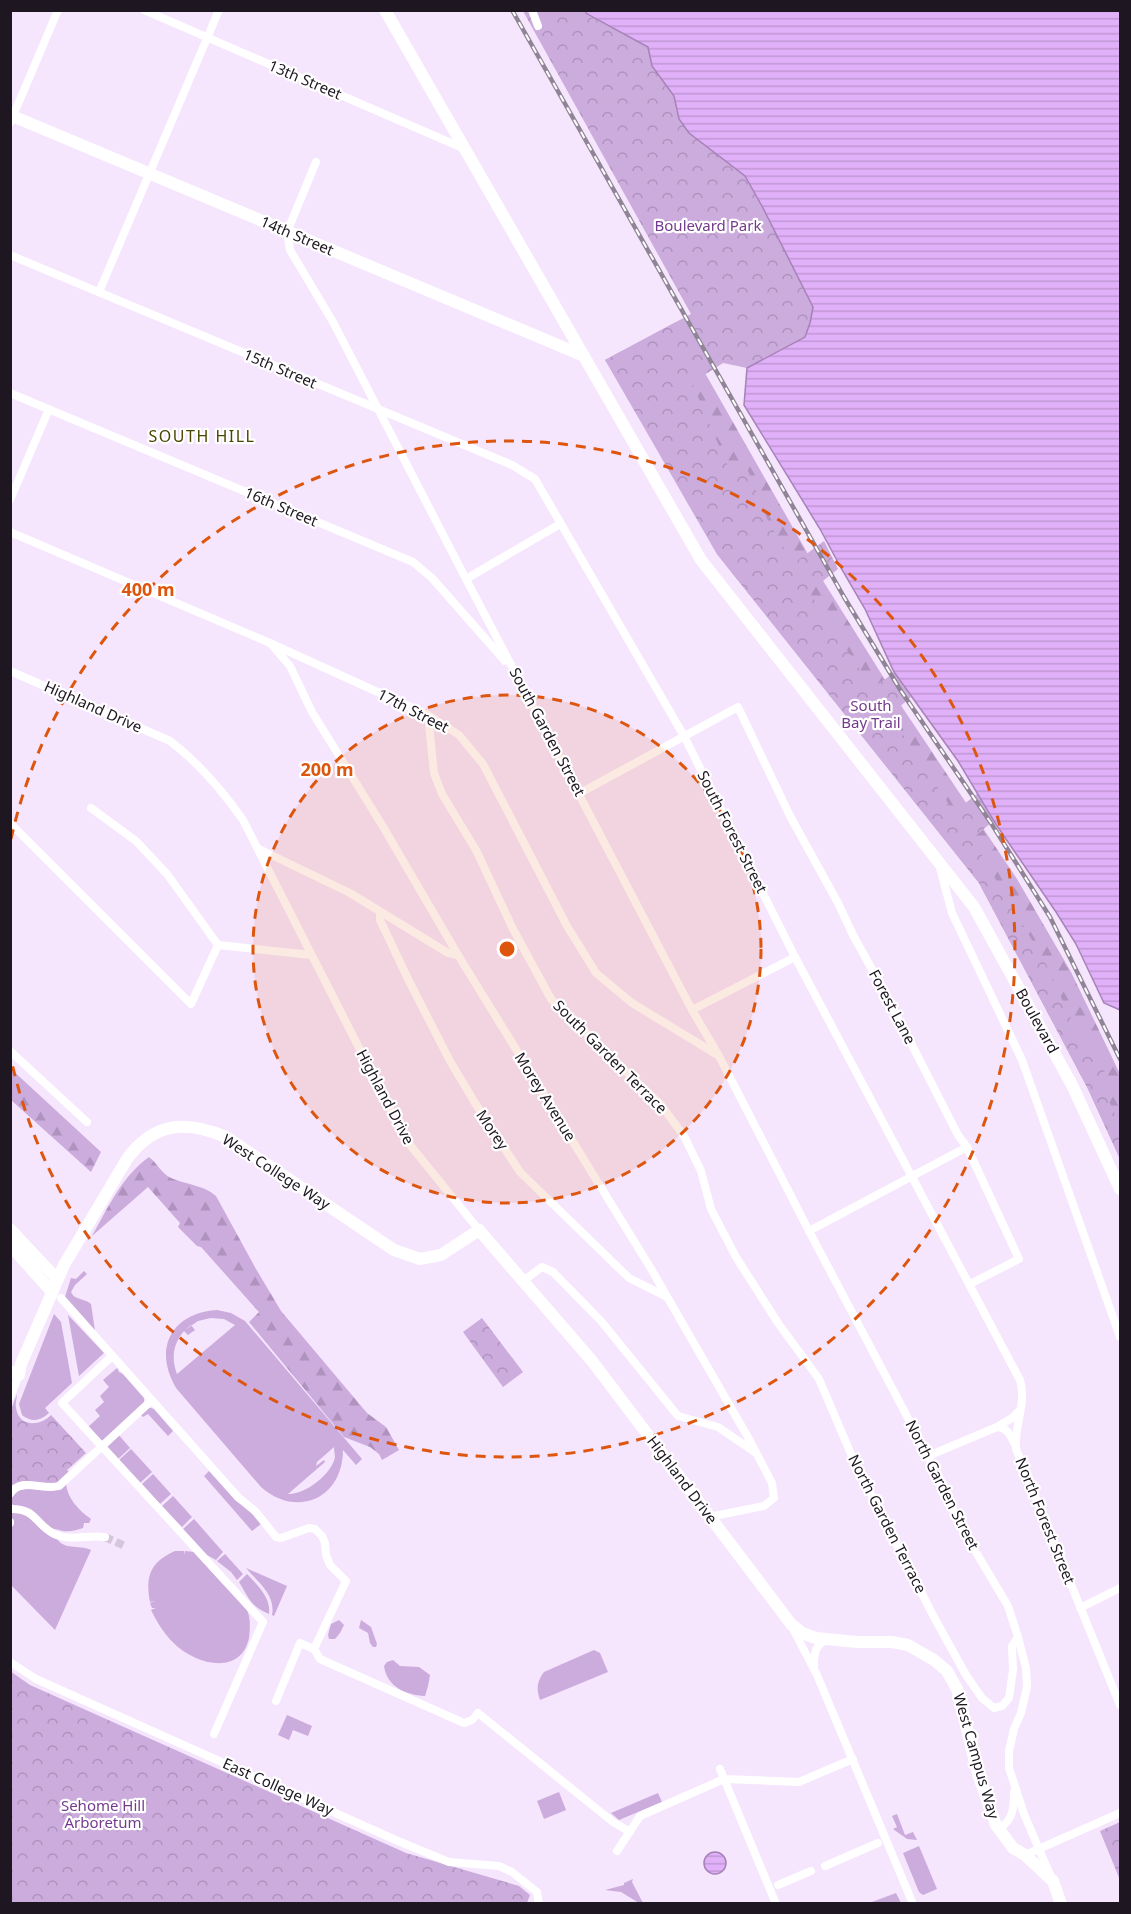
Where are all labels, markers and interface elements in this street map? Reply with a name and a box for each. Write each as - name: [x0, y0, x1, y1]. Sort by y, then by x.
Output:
- street label: 13th Street: [266, 55, 346, 104]
- street label: 14th Street: [258, 211, 338, 260]
- park label: Boulevard Park: [655, 215, 761, 235]
- street label: 15th Street: [241, 344, 321, 393]
- district label: SOUTH HILL: [149, 425, 255, 447]
- street label: 16th Street: [242, 482, 322, 531]
- text: 400 m: [121, 577, 175, 601]
- street label: South Garden Street: [505, 664, 591, 800]
- street label: Highland Drive: [41, 676, 146, 737]
- street label: 17th Street: [374, 684, 453, 737]
- park label: South Bay Trail: [841, 695, 901, 732]
- text: 200 m: [300, 757, 354, 781]
- street label: South Forest Street: [693, 767, 773, 897]
- centre of rings: [497, 939, 517, 959]
- street label: Forest Lane: [865, 966, 921, 1047]
- street label: Boulevard: [1012, 984, 1064, 1057]
- street label: South Garden Terrace: [549, 995, 672, 1118]
- street label: Highland Drive: [352, 1045, 419, 1148]
- street label: Morey Avenue: [511, 1048, 581, 1145]
- street label: Morey: [472, 1105, 514, 1154]
- street label: West College Way: [219, 1129, 335, 1214]
- street label: North Garden Street: [901, 1416, 985, 1553]
- street label: Highland Drive: [643, 1431, 722, 1527]
- street label: North Garden Terrace: [844, 1451, 932, 1596]
- street label: North Forest Street: [1011, 1454, 1081, 1587]
- street label: West Campus Way: [949, 1691, 1005, 1821]
- street label: East College Way: [220, 1753, 337, 1820]
- park label: Sehome Hill Arboretum: [61, 1795, 145, 1832]

